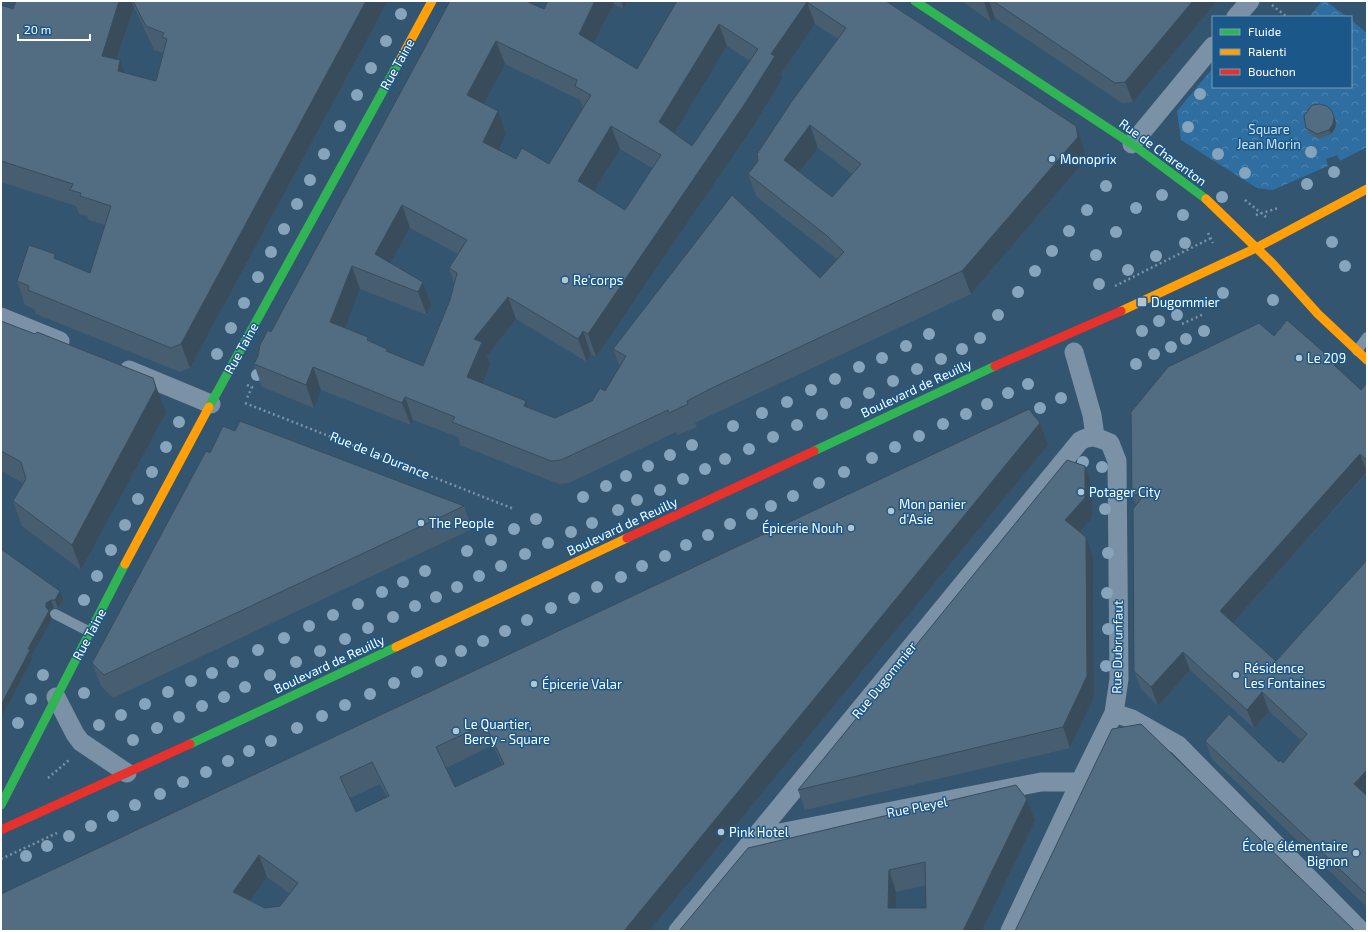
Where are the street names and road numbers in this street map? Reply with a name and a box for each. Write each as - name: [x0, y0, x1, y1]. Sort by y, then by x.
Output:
- street label: Rue Taine: [376, 36, 418, 92]
- street label: Rue de Charenton: [1116, 115, 1210, 189]
- street label: Rue Taine: [220, 320, 262, 376]
- street label: Boulevard de Reuilly: [858, 355, 974, 421]
- street label: Rue de la Durance: [328, 428, 432, 482]
- street label: Boulevard de Reuilly: [564, 493, 680, 559]
- street label: Rue Dubrunfaut: [1108, 600, 1126, 694]
- street label: Rue Taine: [69, 605, 109, 663]
- street label: Boulevard de Reuilly: [271, 631, 387, 697]
- street label: Rue Dugommier: [848, 638, 920, 722]
- street label: Rue Pleyel: [885, 793, 949, 821]

